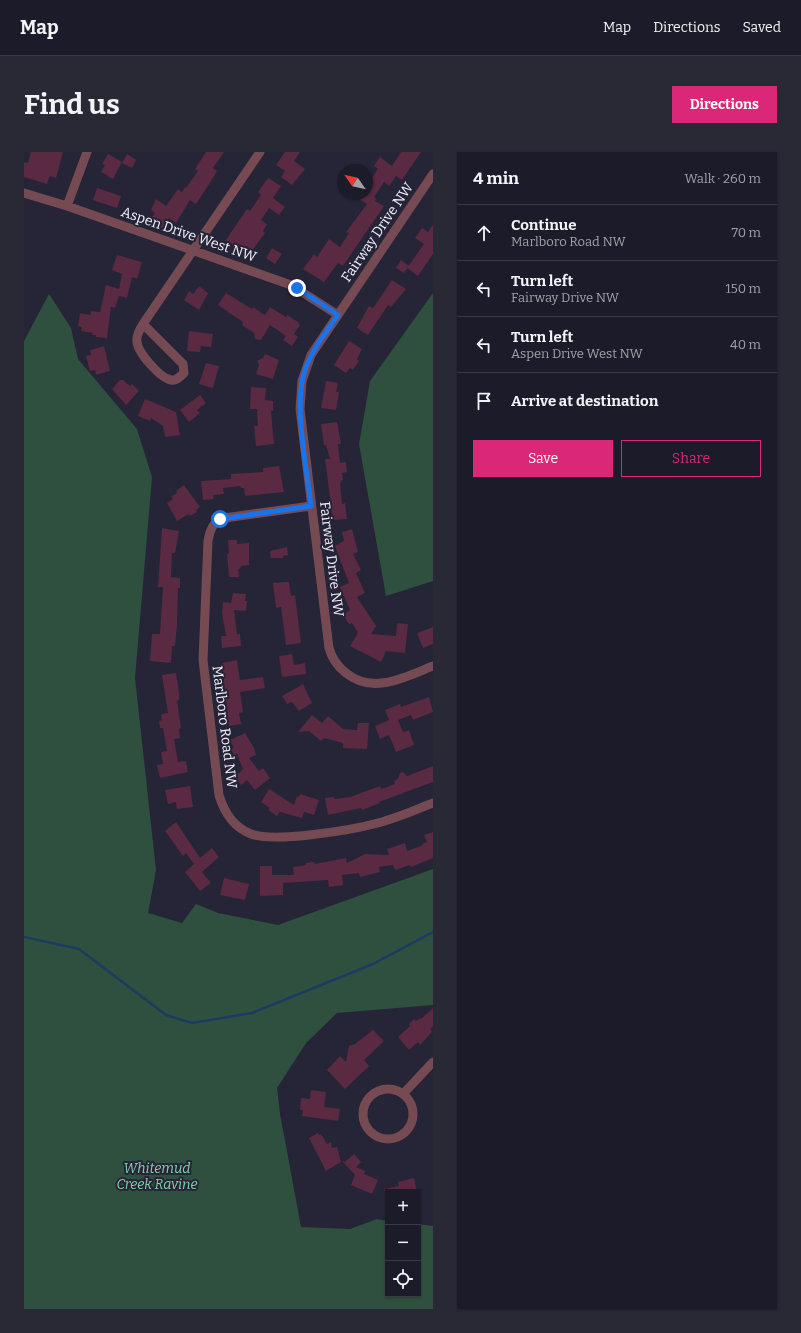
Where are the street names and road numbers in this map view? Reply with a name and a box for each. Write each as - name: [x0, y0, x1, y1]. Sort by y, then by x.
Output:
- street label: Fairway Drive NW: [338, 179, 417, 285]
- street label: Aspen Drive West NW: [119, 203, 259, 266]
- street label: Fairway Drive NW: [316, 500, 347, 618]
- street label: Marlboro Road NW: [209, 665, 241, 790]

